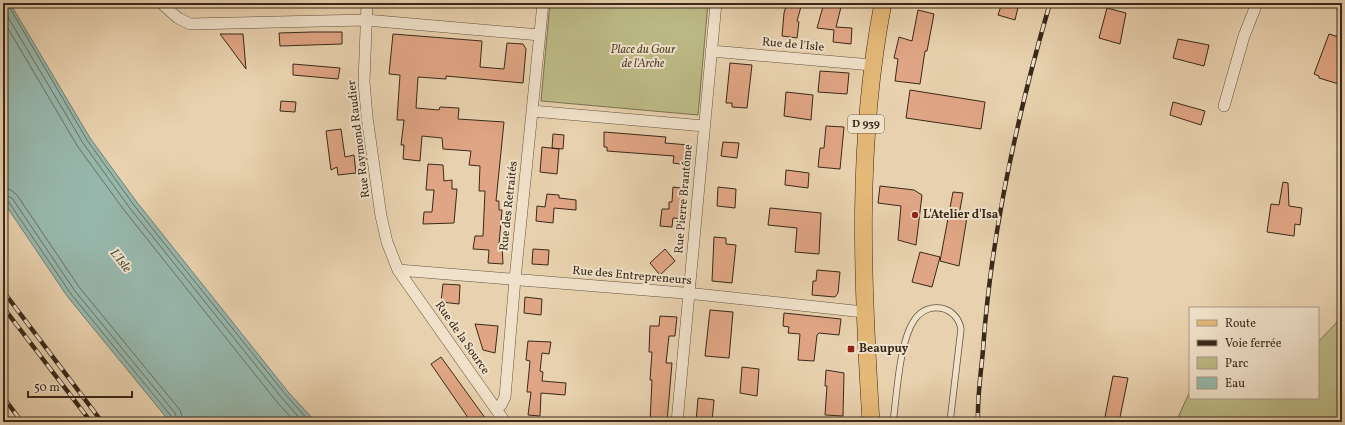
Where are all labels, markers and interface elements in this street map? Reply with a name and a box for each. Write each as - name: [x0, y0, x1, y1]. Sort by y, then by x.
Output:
- street label: Rue de l'Isle: [761, 34, 825, 56]
- park label: Place du Gour de l'Arche: [611, 42, 676, 72]
- street label: Rue Raymond Raudier: [344, 79, 374, 199]
- road number: D 939: [848, 115, 884, 133]
- street label: Rue Pierre Brantôme: [671, 143, 697, 254]
- street label: Rue des Retraités: [496, 160, 522, 252]
- place label: L'Atelier d'Isa: [923, 207, 999, 223]
- marker: L'Atelier d'Isa: [910, 210, 920, 220]
- water label: L'Isle: [105, 245, 135, 277]
- street label: Rue des Entrepreneurs: [572, 263, 692, 289]
- street label: Rue de la Source: [431, 298, 493, 378]
- legend: [1189, 307, 1319, 399]
- text: Route: [1225, 316, 1256, 332]
- text: Voie ferrée: [1225, 336, 1282, 352]
- place label: Beaupuy: [859, 341, 909, 357]
- marker: Beaupuy: [846, 344, 856, 354]
- text: Parc: [1225, 356, 1248, 372]
- scale bar: [28, 373, 132, 399]
- text: Eau: [1225, 376, 1245, 392]
- text: 50 m: [34, 380, 60, 396]

